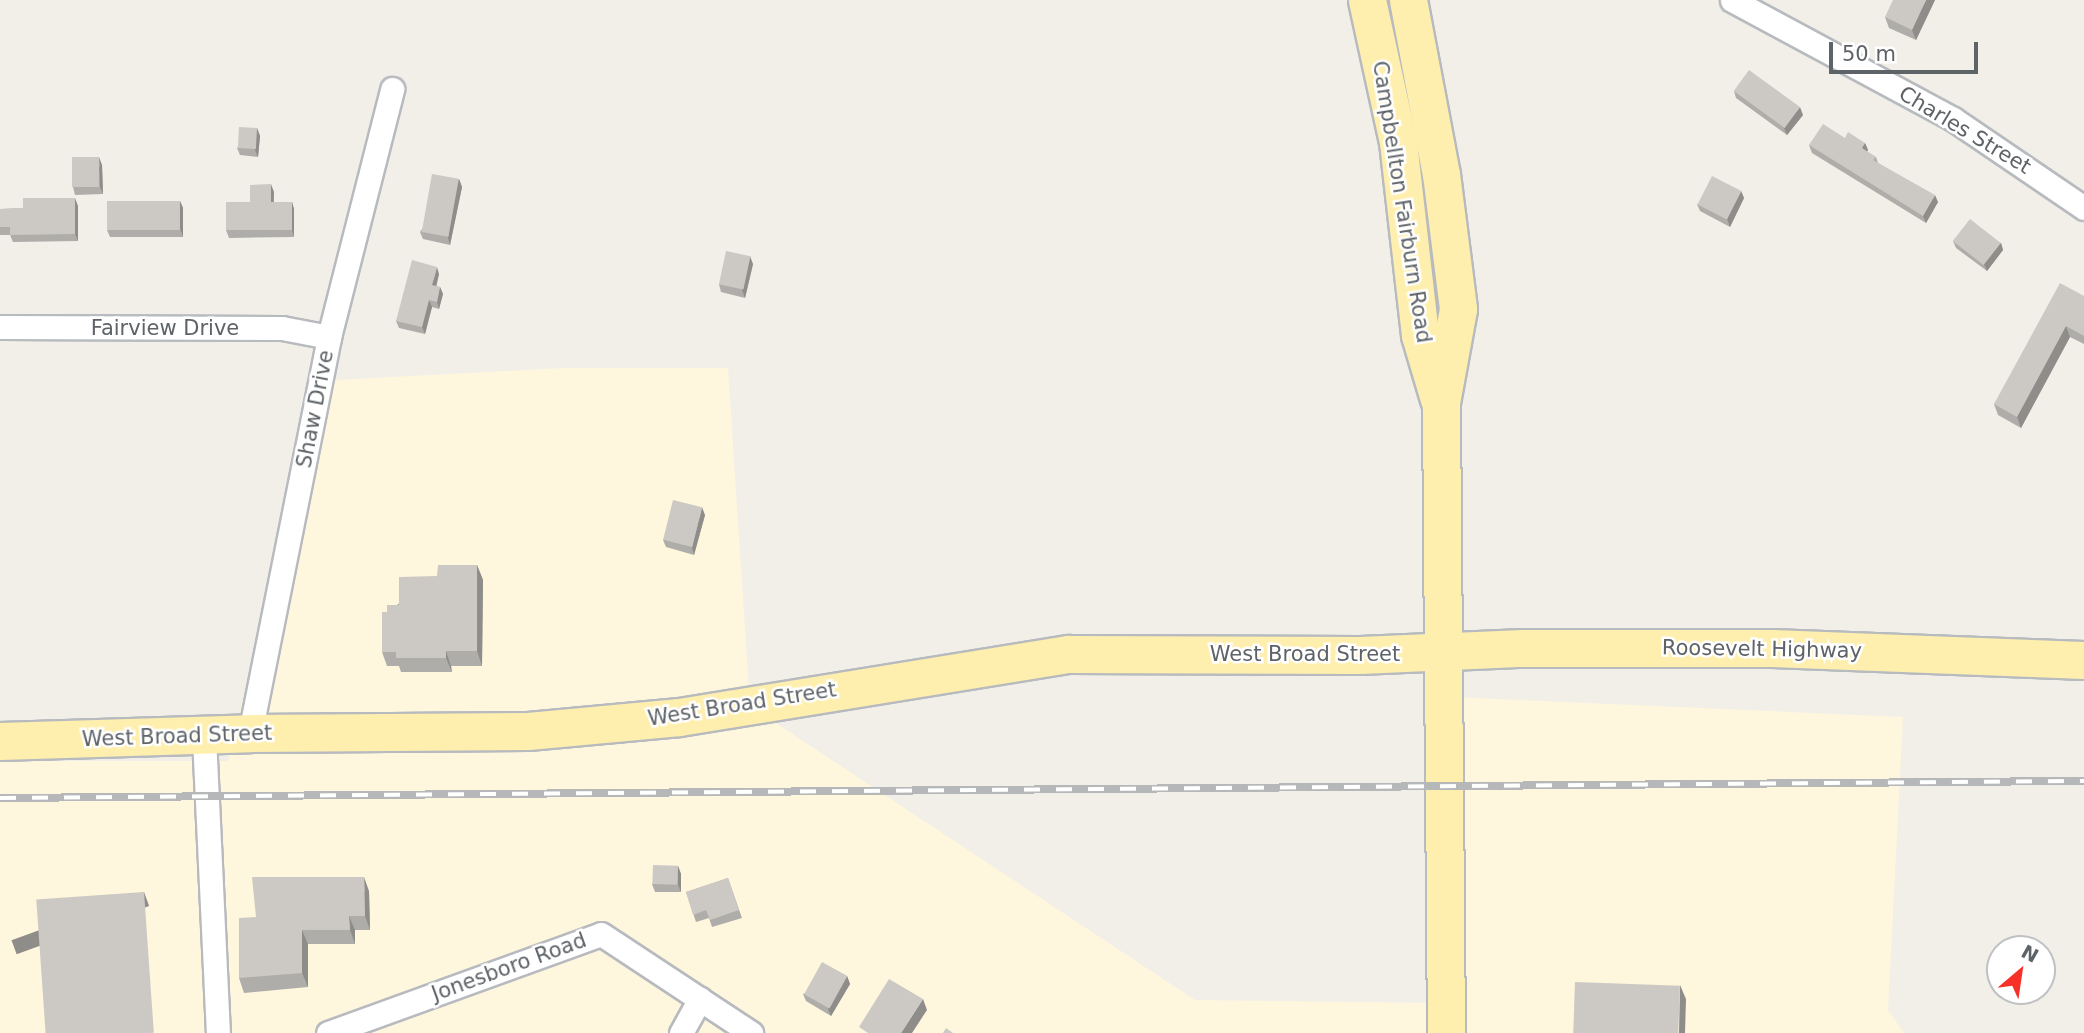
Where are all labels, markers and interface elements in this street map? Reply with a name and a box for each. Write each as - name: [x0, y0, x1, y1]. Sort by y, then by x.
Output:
- scale bar: [1832, 28, 1981, 72]
- text: 50 m: [1842, 42, 1896, 66]
- street label: Campbellton Fairburn Road: [1367, 59, 1437, 345]
- street label: Charles Street: [1894, 81, 2036, 179]
- street label: Fairview Drive: [91, 315, 239, 341]
- street label: Shaw Drive: [291, 348, 339, 470]
- street label: Roosevelt Highway: [1662, 635, 1862, 663]
- street label: West Broad Street: [1210, 641, 1400, 667]
- street label: West Broad Street: [646, 677, 838, 731]
- street label: West Broad Street: [81, 720, 273, 752]
- street label: Jonesboro Road: [428, 927, 590, 1007]
- north arrow: [1986, 935, 2056, 1005]
- text: N: [2018, 940, 2043, 967]

